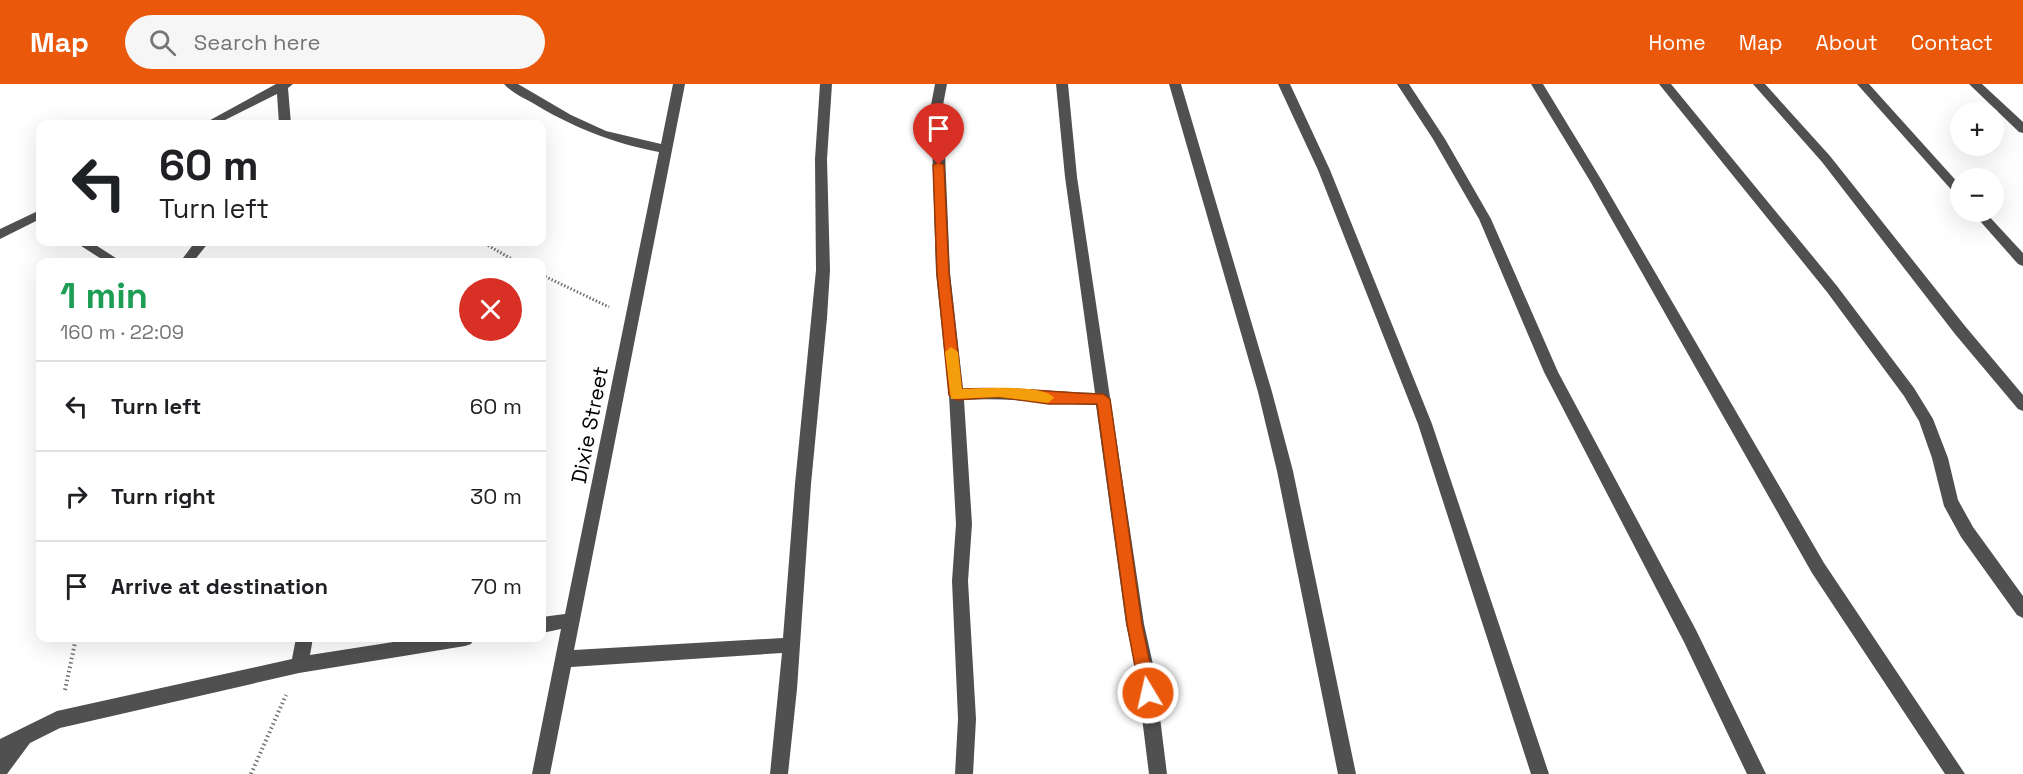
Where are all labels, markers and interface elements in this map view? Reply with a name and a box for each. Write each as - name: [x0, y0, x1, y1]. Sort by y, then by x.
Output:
- search box: [125, 15, 545, 69]
- text: Map: [30, 24, 89, 60]
- icon: search: [146, 26, 179, 59]
- text: Search here: [194, 28, 321, 56]
- text: Home: [1648, 29, 1706, 56]
- text: Map: [1739, 29, 1783, 56]
- text: About: [1816, 29, 1878, 56]
- text: Contact: [1911, 29, 1993, 56]
- map controls: [1950, 102, 2004, 222]
- button: +: [1950, 102, 2004, 156]
- pin: [913, 103, 964, 165]
- icon: arrive: [922, 112, 955, 145]
- text: 60 m: [159, 139, 259, 192]
- icon: left: [60, 144, 138, 222]
- button: −: [1950, 168, 2004, 222]
- text: Turn left: [159, 191, 269, 226]
- text: 1 min: [60, 273, 148, 319]
- button: close: [459, 278, 522, 341]
- text: 160 m · 22:09: [60, 319, 184, 345]
- street label: Dixie Street: [565, 364, 614, 486]
- icon: left: [60, 390, 93, 423]
- text: Turn left: [111, 392, 201, 420]
- text: 60 m: [470, 392, 522, 420]
- icon: right: [60, 480, 93, 513]
- text: Turn right: [111, 482, 216, 510]
- text: 30 m: [470, 482, 522, 510]
- icon: arrive: [60, 570, 93, 603]
- text: Arrive at destination: [111, 572, 328, 600]
- text: 70 m: [471, 572, 522, 600]
- position arrow: [1116, 661, 1180, 725]

